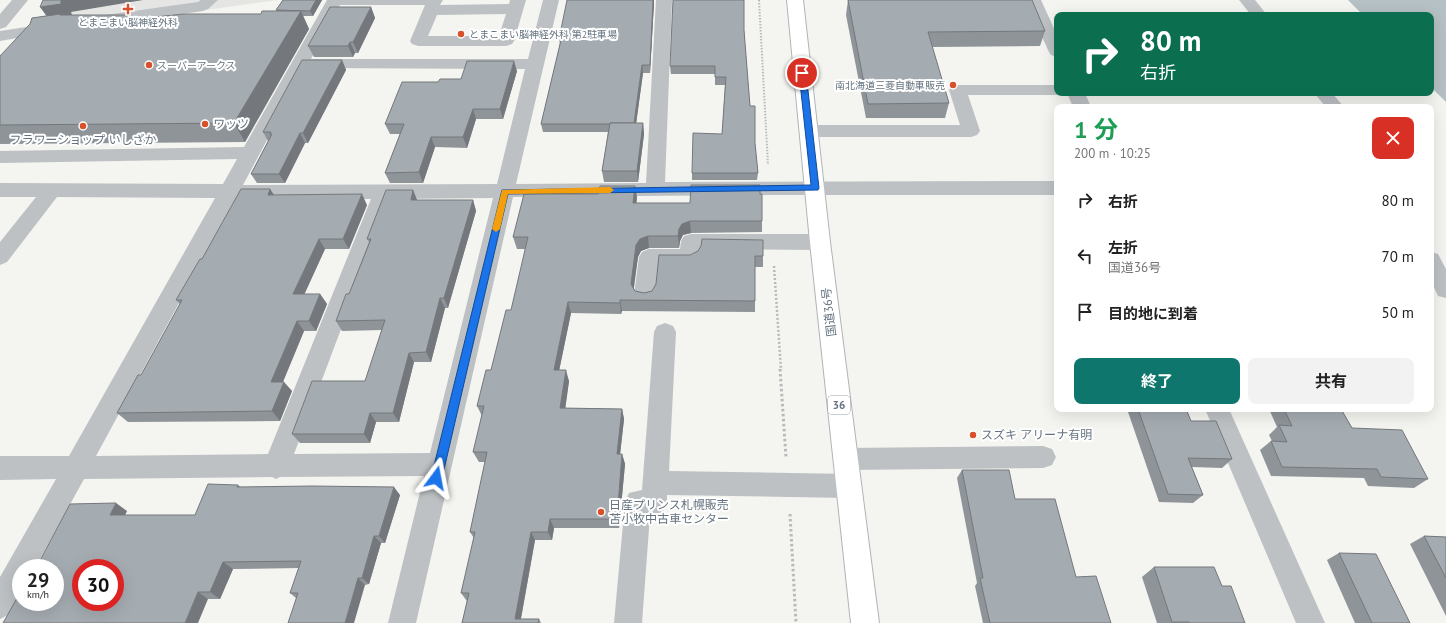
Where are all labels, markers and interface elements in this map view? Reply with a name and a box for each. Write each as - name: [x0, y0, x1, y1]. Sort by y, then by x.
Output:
- marker: とまこまい脳神経外科: [122, 3, 134, 15]
- place label: とまこまい脳神経外科: [78, 16, 178, 29]
- text: 80 m: [1140, 22, 1201, 59]
- place label: とまこまい脳神経外科 第2駐車場: [469, 28, 617, 41]
- icon: right: [1074, 28, 1126, 80]
- marker: とまこまい脳神経外科 第2駐車場: [456, 29, 466, 39]
- pin: [785, 56, 819, 90]
- place label: スーパーアークス: [157, 59, 236, 72]
- marker: スーパーアークス: [144, 60, 154, 70]
- text: 右折: [1140, 61, 1176, 84]
- icon: arrive: [791, 62, 813, 84]
- place label: 南北海道三菱自動車販売: [835, 79, 945, 92]
- marker: 南北海道三菱自動車販売: [948, 80, 958, 90]
- text: 1 分: [1074, 114, 1118, 145]
- place label: ワッツ: [213, 116, 249, 131]
- button: close: [1372, 117, 1414, 159]
- marker: ワッツ: [200, 119, 210, 129]
- marker: フラワーショップ いしざか: [78, 121, 88, 131]
- place label: フラワーショップ いしざか: [10, 132, 156, 147]
- text: 200 m · 10:25: [1074, 145, 1151, 162]
- icon: right: [1074, 189, 1096, 211]
- text: 80 m: [1381, 191, 1414, 210]
- text: 右折: [1108, 192, 1138, 211]
- text: 左折: [1108, 238, 1138, 257]
- icon: left: [1074, 245, 1096, 267]
- text: 70 m: [1381, 247, 1414, 266]
- text: 国道36号: [1108, 259, 1161, 276]
- street label: 国道36号: [818, 287, 839, 337]
- icon: arrive: [1074, 301, 1096, 323]
- text: 50 m: [1381, 303, 1414, 322]
- text: 目的地に到着: [1108, 304, 1198, 323]
- button: 終了: [1074, 358, 1240, 404]
- button: 共有: [1248, 358, 1414, 404]
- road number: 36: [828, 396, 850, 414]
- place label: スズキ アリーナ有明: [981, 427, 1092, 442]
- marker: スズキ アリーナ有明: [968, 430, 978, 440]
- position arrow: [415, 457, 457, 499]
- place label: 日産プリンス札幌販売 苫小牧中古車センター: [609, 497, 729, 526]
- marker: 日産プリンス札幌販売 苫小牧中古車センター: [596, 507, 606, 517]
- speed limit sign: 30: [72, 559, 124, 611]
- text: 29: [27, 567, 49, 593]
- text: km/h: [27, 588, 49, 601]

